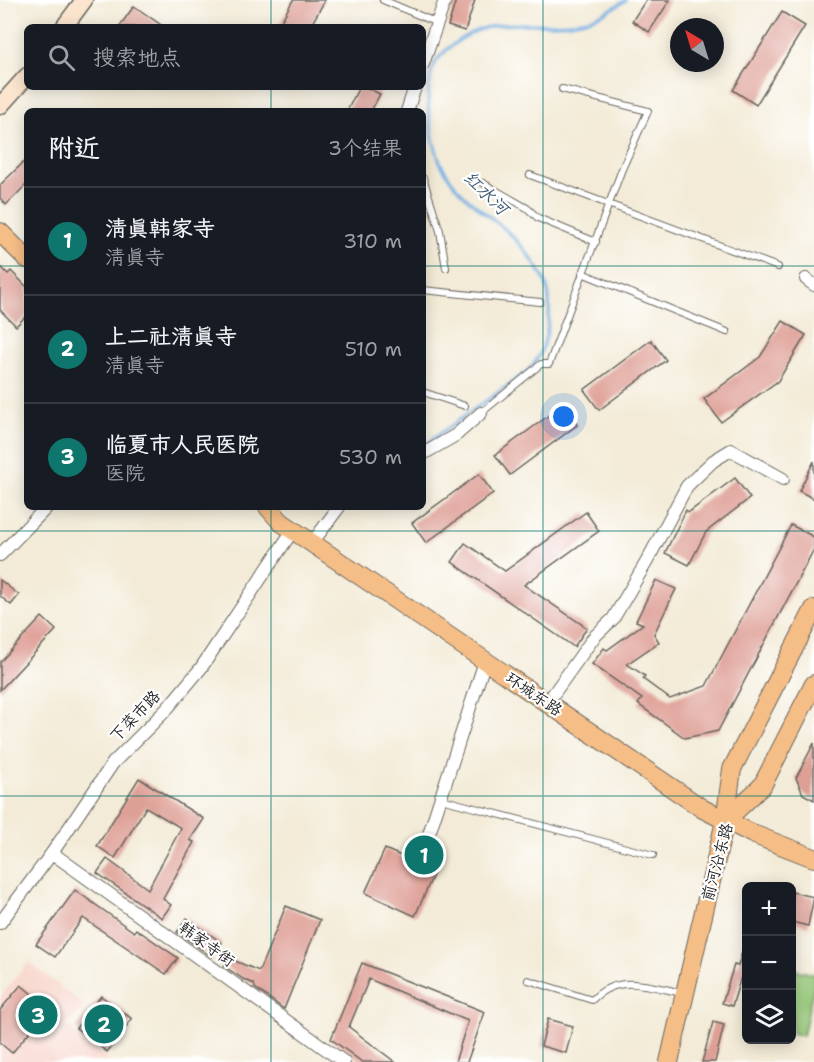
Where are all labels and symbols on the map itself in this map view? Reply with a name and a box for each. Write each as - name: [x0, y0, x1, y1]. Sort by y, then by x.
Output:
- north arrow: [670, 18, 724, 72]
- water label: 红水河: [458, 166, 516, 222]
- your location: [549, 402, 578, 431]
- street label: 环城东路: [502, 667, 566, 721]
- street label: 下菜市路: [105, 686, 165, 746]
- street label: 前河沿东路: [697, 821, 737, 903]
- pin: 1: [404, 832, 444, 878]
- street label: 韩家寺街: [175, 917, 239, 971]
- pin: 3: [18, 992, 57, 1038]
- pin: 2: [84, 1002, 124, 1046]

